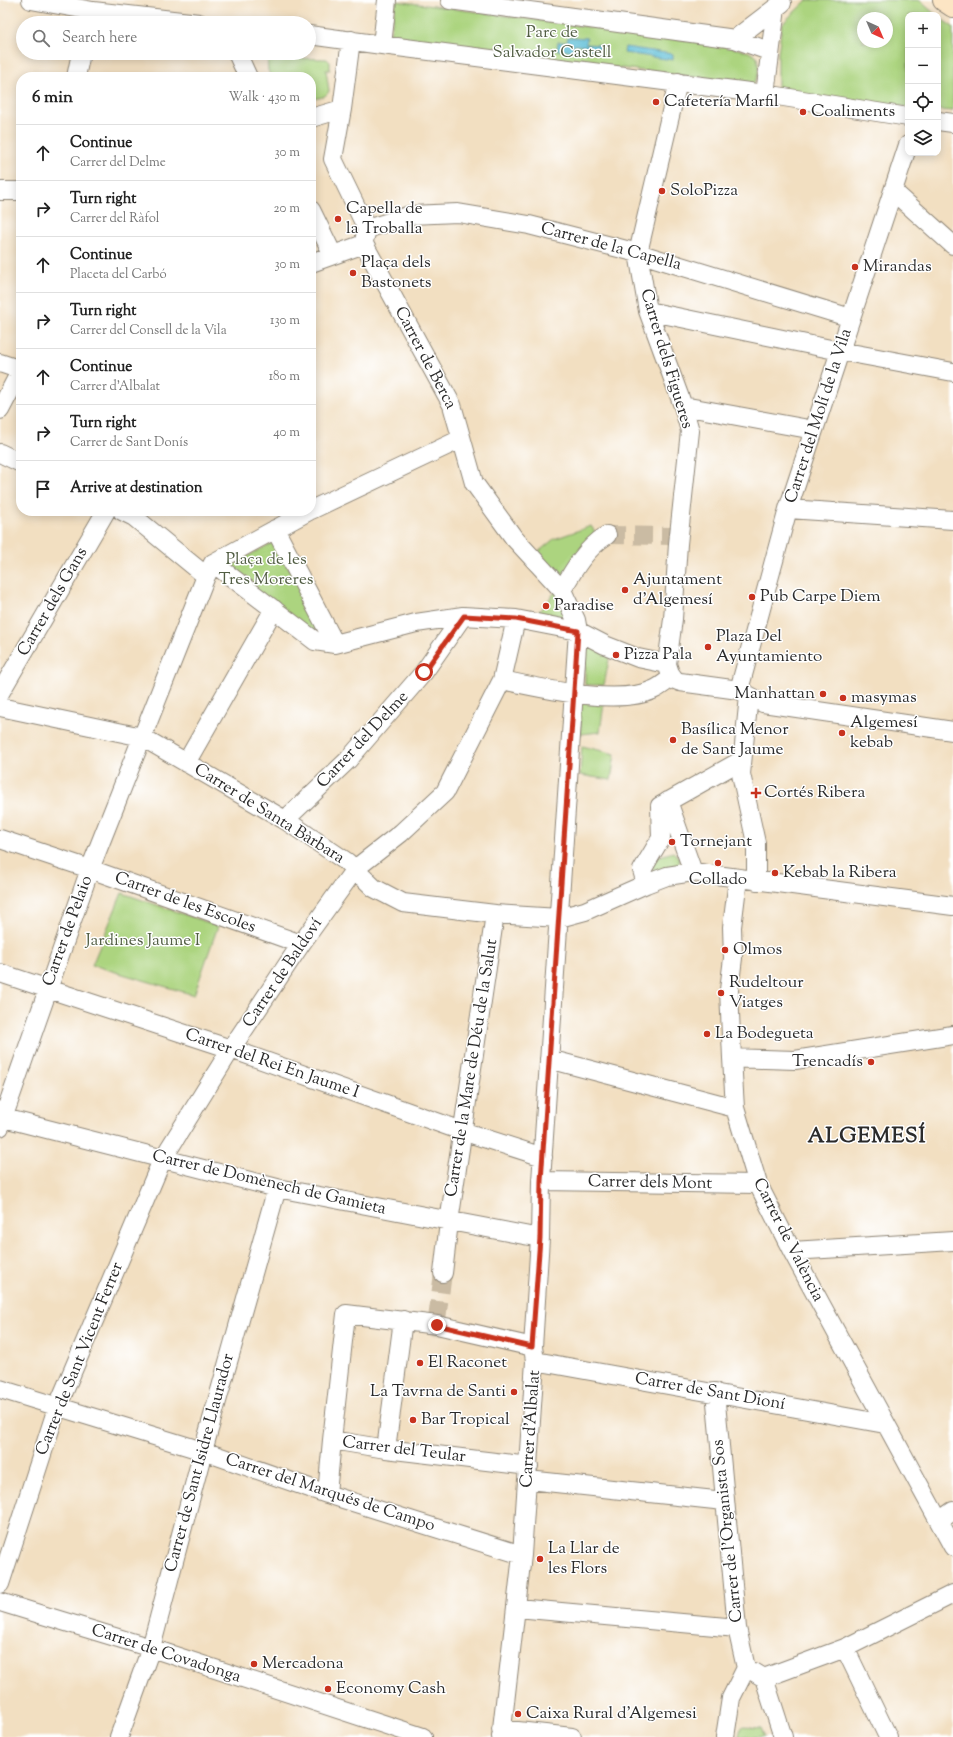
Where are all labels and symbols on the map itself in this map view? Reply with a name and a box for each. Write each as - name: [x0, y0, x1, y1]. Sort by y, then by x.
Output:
- north arrow: [857, 12, 893, 48]
- park label: Parc de Salvador Castell: [493, 21, 612, 65]
- place label: Cafetería Marfil: [664, 90, 779, 114]
- marker: Cafetería Marfil: [651, 97, 661, 107]
- place label: Coaliments: [811, 100, 895, 124]
- marker: Coaliments: [798, 107, 808, 117]
- place label: SoloPizza: [670, 179, 738, 203]
- marker: SoloPizza: [657, 186, 667, 196]
- place label: Capella de la Troballa: [346, 197, 423, 241]
- marker: Capella de la Troballa: [333, 214, 343, 224]
- street label: Carrer de la Capella: [538, 217, 684, 277]
- place label: Plaça dels Bastonets: [361, 251, 432, 295]
- place label: Mirandas: [863, 255, 932, 279]
- marker: Mirandas: [850, 262, 860, 272]
- marker: Plaça dels Bastonets: [348, 268, 358, 278]
- street label: Carrer dels Figueres: [633, 286, 699, 432]
- street label: Carrer de Berca: [388, 302, 462, 414]
- street label: Carrer del Molí de la Vila: [779, 325, 859, 506]
- street label: Carrer dels Gans: [12, 543, 94, 661]
- park label: Plaça de les Tres Moreres: [219, 548, 314, 592]
- place label: Ajuntament d'Algemesí: [633, 568, 722, 612]
- marker: Ajuntament d'Algemesí: [620, 585, 630, 595]
- place label: Pub Carpe Diem: [760, 585, 881, 609]
- marker: Pub Carpe Diem: [747, 592, 757, 602]
- place label: Paradise: [554, 594, 614, 618]
- marker: Paradise: [541, 601, 551, 611]
- place label: Plaza Del Ayuntamiento: [716, 625, 822, 669]
- marker: Plaza Del Ayuntamiento: [703, 642, 713, 652]
- place label: Pizza Pala: [624, 643, 692, 667]
- marker: Pizza Pala: [611, 650, 621, 660]
- route start: [415, 663, 433, 681]
- place label: Manhattan: [734, 682, 815, 706]
- street label: Carrer del Delme: [312, 686, 415, 794]
- place label: masymas: [851, 686, 917, 710]
- marker: Manhattan: [818, 689, 828, 699]
- marker: masymas: [838, 693, 848, 703]
- place label: Algemesí kebab: [850, 711, 918, 755]
- place label: Basílica Menor de Sant Jaume: [681, 718, 789, 762]
- marker: Algemesí kebab: [837, 728, 847, 738]
- marker: Basílica Menor de Sant Jaume: [668, 735, 678, 745]
- street label: Carrer de Santa Bàrbara: [189, 758, 349, 870]
- place label: Cortés Ribera: [764, 781, 865, 805]
- marker: Cortés Ribera: [751, 788, 761, 798]
- place label: Tornejant: [680, 830, 752, 854]
- marker: Tornejant: [667, 837, 677, 847]
- marker: Collado: [713, 858, 723, 868]
- place label: Kebab la Ribera: [783, 861, 897, 885]
- street label: Carrer de les Escoles: [111, 866, 259, 940]
- place label: Collado: [689, 868, 747, 892]
- marker: Kebab la Ribera: [770, 868, 780, 878]
- street label: Carrer de Pelaio: [37, 872, 99, 990]
- street label: Carrer de Baldoví: [237, 913, 329, 1033]
- park label: Jardines Jaume I: [85, 929, 201, 953]
- street label: Carrer de la Mare de Déu de la Salut: [440, 937, 504, 1199]
- place label: Olmos: [733, 938, 782, 962]
- marker: Olmos: [720, 945, 730, 955]
- place label: Rudeltour Viatges: [729, 971, 804, 1015]
- marker: Rudeltour Viatges: [716, 988, 726, 998]
- place label: La Bodegueta: [715, 1022, 814, 1046]
- street label: Carrer del Rei En Jaume I: [182, 1023, 363, 1105]
- marker: La Bodegueta: [702, 1029, 712, 1039]
- place label: Trencadís: [792, 1050, 863, 1074]
- marker: Trencadís: [866, 1057, 876, 1067]
- district label: ALGEMESÍ: [808, 1122, 926, 1152]
- street label: Carrer de Domènech de Gamieta: [150, 1144, 388, 1222]
- street label: Carrer dels Mont: [588, 1170, 713, 1196]
- street label: Carrer de València: [746, 1174, 830, 1306]
- street label: Carrer de Sant Vicent Ferrer: [30, 1258, 130, 1459]
- route end: [428, 1316, 446, 1334]
- street label: Carrer de Sant Isidre Llaurador: [159, 1350, 241, 1575]
- place label: El Raconet: [428, 1351, 507, 1375]
- marker: El Raconet: [415, 1358, 425, 1368]
- street label: Carrer de Sant Dioní: [633, 1367, 787, 1417]
- street label: Carrer d'Albalat: [515, 1369, 547, 1489]
- place label: La Tavrna de Santi: [370, 1380, 506, 1404]
- marker: La Tavrna de Santi: [509, 1387, 519, 1397]
- place label: Bar Tropical: [421, 1408, 510, 1432]
- marker: Bar Tropical: [408, 1415, 418, 1425]
- street label: Carrer del Teular: [341, 1431, 468, 1470]
- street label: Carrer de l'Organista Sos: [706, 1438, 750, 1624]
- street label: Carrer del Marqués de Campo: [222, 1448, 438, 1538]
- place label: La Llar de les Flors: [548, 1537, 620, 1581]
- marker: La Llar de les Flors: [535, 1554, 545, 1564]
- street label: Carrer de Covadonga: [88, 1618, 244, 1690]
- place label: Mercadona: [262, 1652, 344, 1676]
- marker: Mercadona: [249, 1659, 259, 1669]
- place label: Economy Cash: [336, 1677, 446, 1701]
- marker: Economy Cash: [323, 1684, 333, 1694]
- place label: Caixa Rural d'Algemesi: [526, 1702, 697, 1726]
- marker: Caixa Rural d'Algemesi: [513, 1709, 523, 1719]

